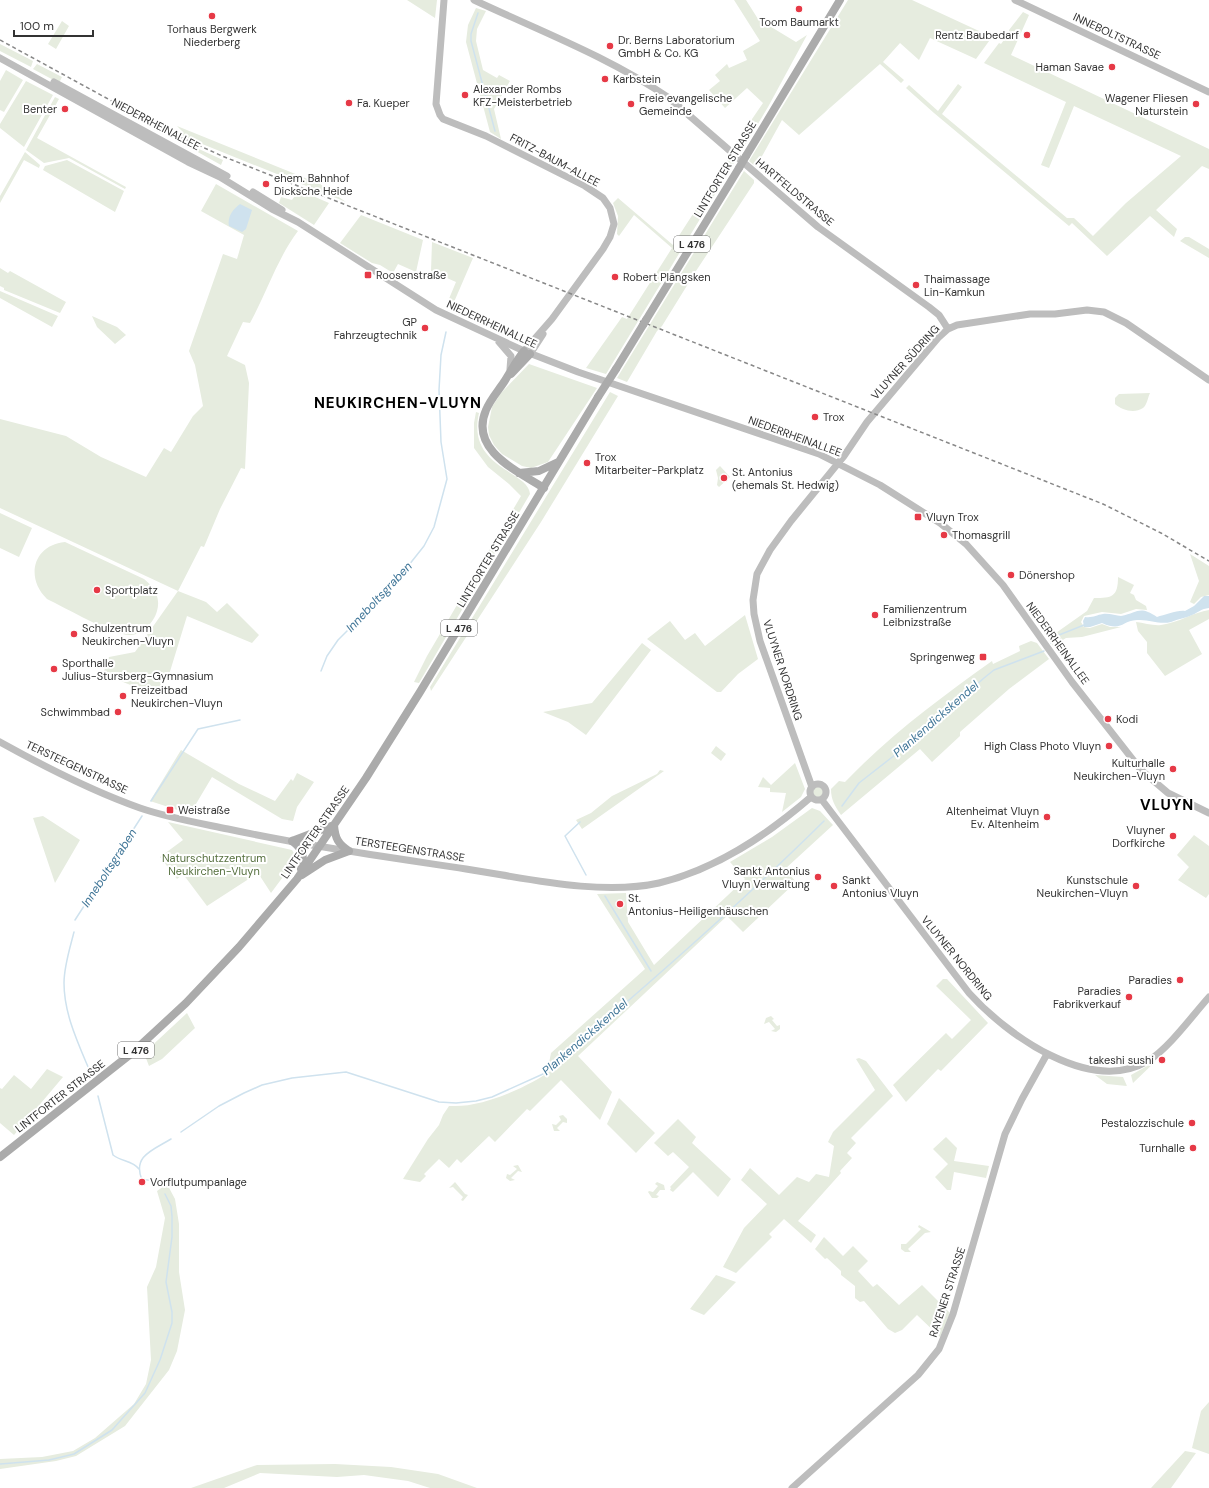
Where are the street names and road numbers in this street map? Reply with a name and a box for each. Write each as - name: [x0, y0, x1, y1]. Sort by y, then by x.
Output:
- street label: INNEBOLTSTRASSE: [1071, 10, 1163, 62]
- street label: NIEDERRHEINALLEE: [109, 95, 203, 153]
- street label: LINTFORTER STRASSE: [691, 118, 759, 220]
- street label: FRITZ-BAUM-ALLEE: [508, 130, 602, 190]
- street label: HARTFELDSTRASSE: [753, 155, 837, 229]
- road number: L 476: [674, 236, 710, 252]
- street label: NIEDERRHEINALLEE: [444, 297, 540, 351]
- street label: VLUYNER SÜDRING: [868, 322, 942, 402]
- street label: NIEDERRHEINALLEE: [746, 413, 844, 459]
- street label: LINTFORTER STRASSE: [454, 508, 522, 610]
- street label: NIEDERRHEINALLEE: [1023, 599, 1093, 687]
- street label: VLUYNER NORDRING: [760, 618, 806, 722]
- road number: L 476: [441, 620, 477, 636]
- street label: TERSTEEGENSTRASSE: [24, 737, 130, 797]
- street label: LINTFORTER STRASSE: [278, 783, 352, 881]
- street label: TERSTEEGENSTRASSE: [354, 833, 466, 865]
- street label: VLUYNER NORDRING: [919, 913, 995, 1003]
- road number: L 476: [118, 1042, 154, 1058]
- street label: LINTFORTER STRASSE: [12, 1057, 108, 1135]
- street label: RAYENER STRASSE: [926, 1245, 968, 1339]

